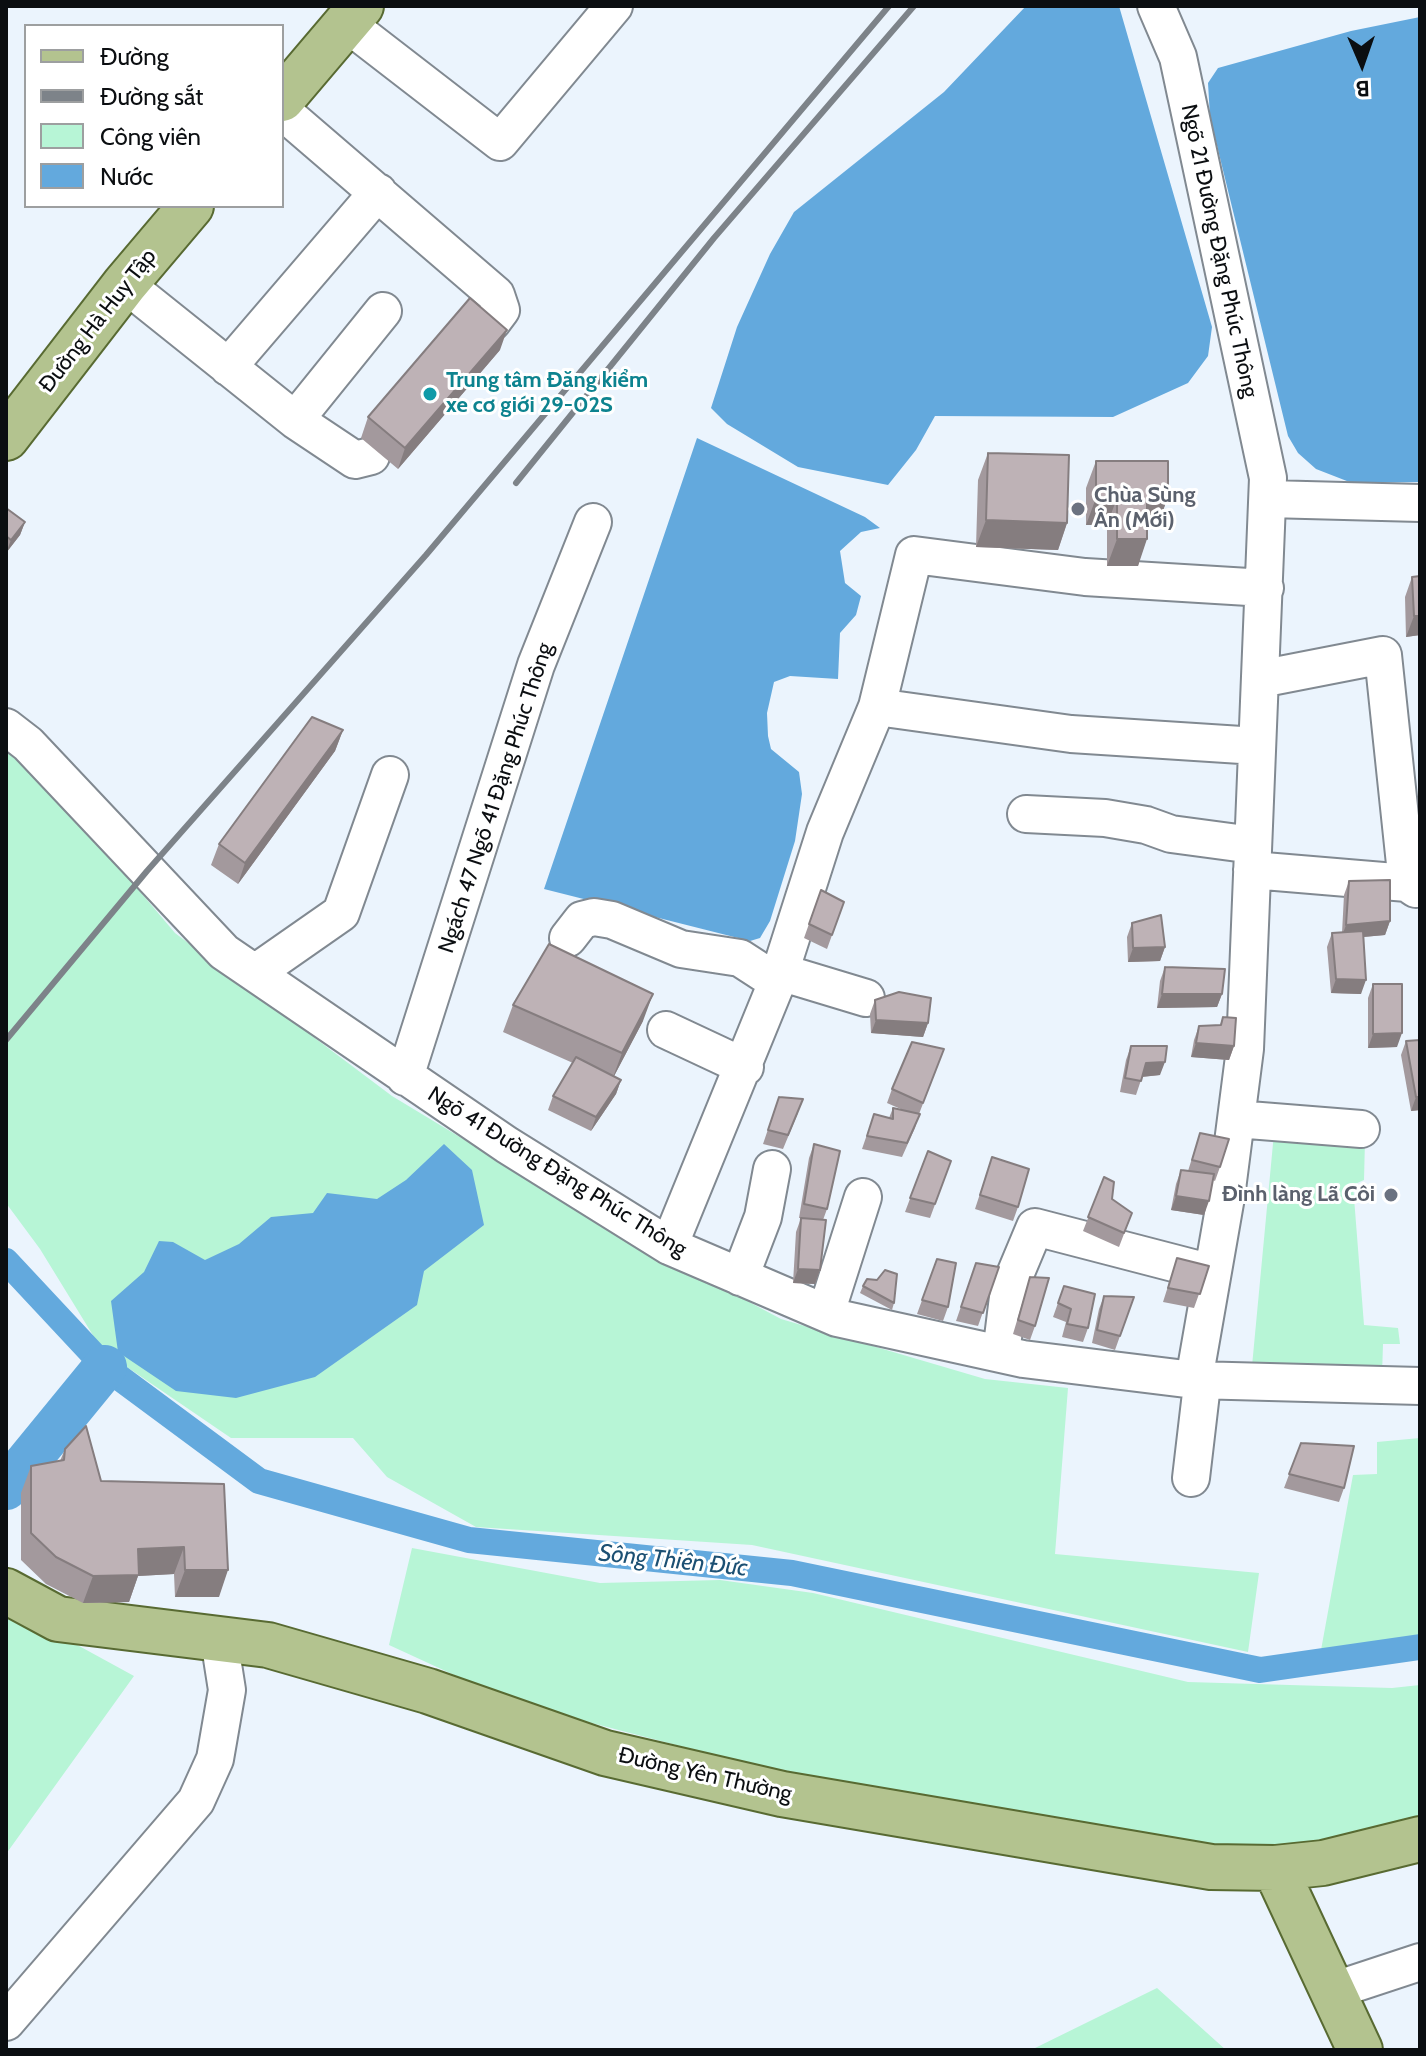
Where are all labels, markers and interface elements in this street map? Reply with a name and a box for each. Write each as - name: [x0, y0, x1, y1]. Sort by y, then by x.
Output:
- legend: [24, 24, 284, 208]
- north arrow: [1322, 24, 1402, 104]
- text: Đường: [100, 42, 169, 71]
- text: B: [1355, 75, 1370, 102]
- text: Đường sắt: [100, 82, 203, 111]
- street label: Ngõ 21 Đường Đặng Phúc Thông: [1175, 102, 1263, 400]
- text: Công viên: [100, 122, 201, 151]
- text: Nước: [100, 162, 153, 191]
- street label: Đường Hà Huy Tập: [34, 244, 162, 398]
- place label: Trung tâm Đăng kiểm xe cơ giới 29-02S: [446, 368, 648, 420]
- marker: Trung tâm Đăng kiểm xe cơ giới 29-02S: [421, 385, 439, 403]
- place label: Chùa Sùng Ân (Mới): [1094, 483, 1195, 534]
- marker: Chùa Sùng Ân (Mới): [1069, 500, 1087, 518]
- street label: Ngách 47 Ngõ 41 Đặng Phúc Thông: [433, 639, 559, 957]
- street label: Ngõ 41 Đường Đặng Phúc Thông: [423, 1081, 691, 1263]
- place label: Đình làng Lã Côi: [1222, 1182, 1375, 1208]
- marker: Đình làng Lã Côi: [1382, 1186, 1400, 1204]
- water label: Sông Thiên Đức: [597, 1539, 749, 1583]
- street label: Đường Yên Thường: [616, 1742, 794, 1808]

